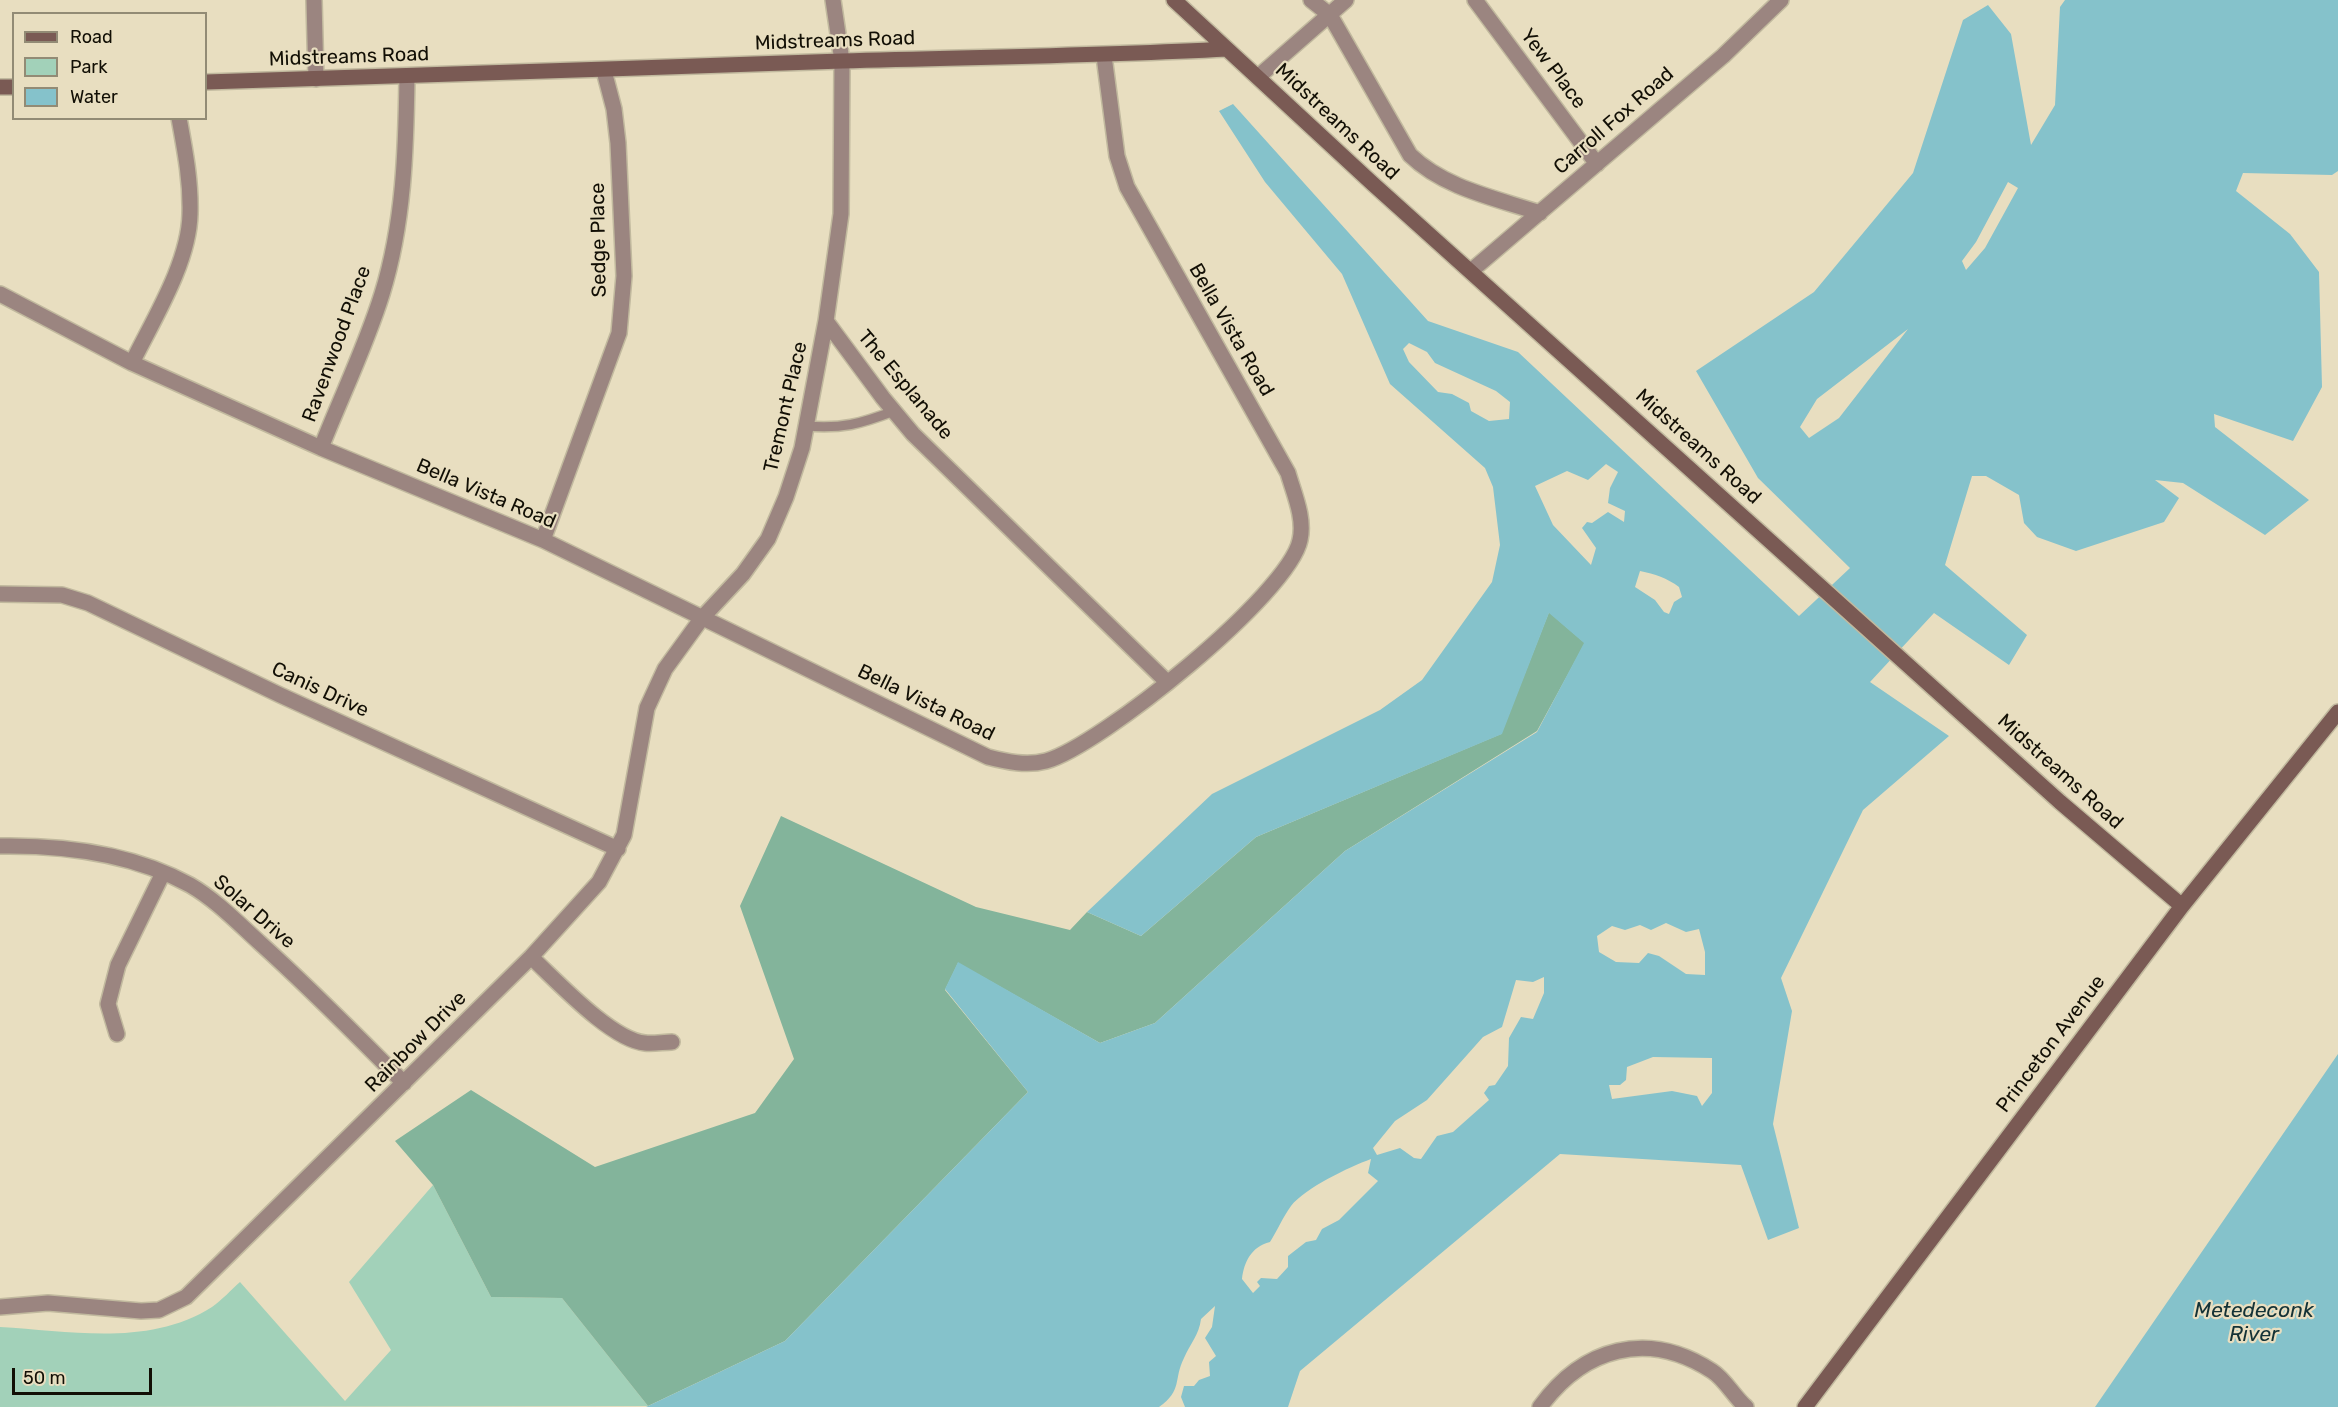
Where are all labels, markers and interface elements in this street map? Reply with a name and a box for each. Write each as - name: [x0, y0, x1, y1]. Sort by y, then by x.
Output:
- legend: [12, 12, 207, 120]
- street label: Yew Place: [1515, 24, 1591, 114]
- text: Road: [70, 26, 113, 48]
- street label: Midstreams Road: [754, 26, 916, 56]
- street label: Midstreams Road: [268, 42, 430, 72]
- text: Park: [70, 56, 107, 78]
- street label: Midstreams Road: [1270, 58, 1404, 186]
- street label: Carroll Fox Road: [1549, 62, 1679, 180]
- text: Water: [70, 86, 118, 108]
- street label: Sedge Place: [586, 183, 612, 297]
- street label: Bella Vista Road: [1183, 259, 1279, 401]
- street label: Ravenwood Place: [298, 263, 376, 425]
- street label: The Esplanade: [852, 325, 958, 445]
- street label: Tremont Place: [759, 339, 813, 475]
- street label: Midstreams Road: [1630, 384, 1766, 510]
- street label: Bella Vista Road: [413, 454, 559, 534]
- street label: Canis Drive: [268, 657, 372, 723]
- street label: Bella Vista Road: [854, 659, 998, 747]
- street label: Midstreams Road: [1992, 709, 2128, 835]
- street label: Solar Drive: [208, 870, 300, 954]
- street label: Princeton Avenue: [1991, 971, 2111, 1117]
- street label: Rainbow Drive: [360, 986, 472, 1098]
- water label: Metedeconk River: [2194, 1298, 2314, 1348]
- scale bar: [15, 1356, 154, 1394]
- text: 50 m: [23, 1367, 66, 1389]

